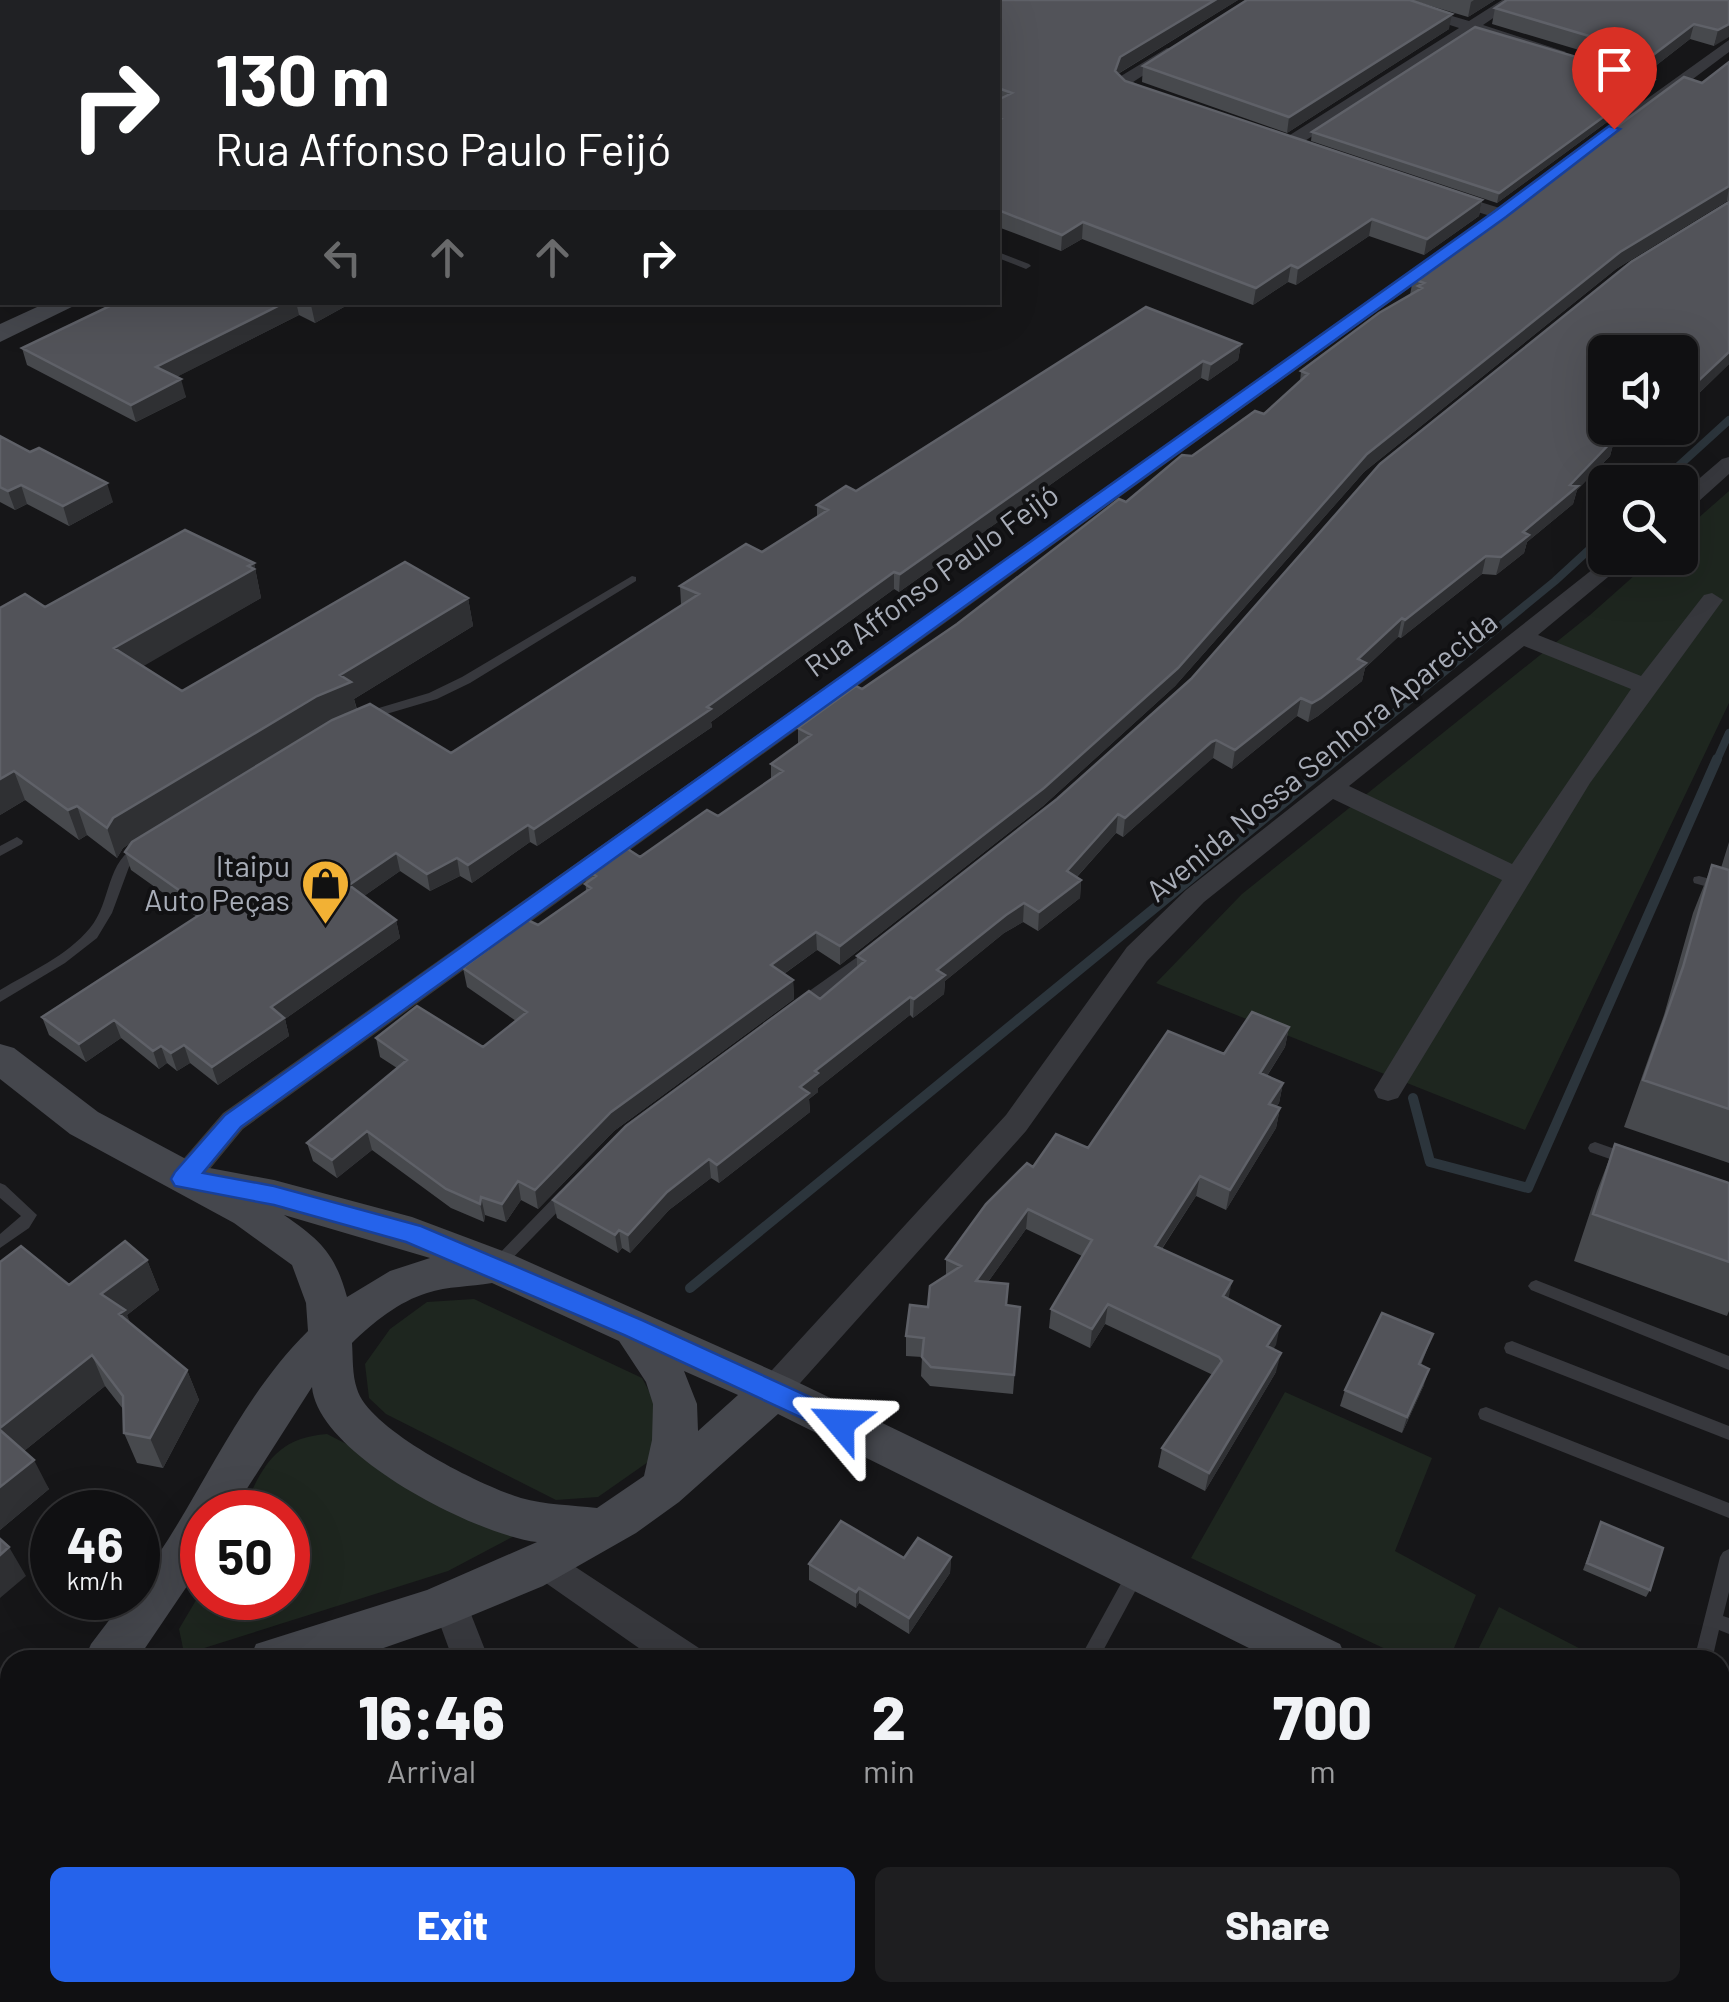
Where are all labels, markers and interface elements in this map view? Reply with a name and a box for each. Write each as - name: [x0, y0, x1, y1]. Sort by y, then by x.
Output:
- pin: [1572, 27, 1657, 130]
- text: 130 m: [215, 36, 390, 120]
- icon: right: [50, 40, 180, 170]
- icon: arrive: [1587, 42, 1642, 97]
- text: Rua Affonso Paulo Feijó: [215, 121, 671, 175]
- icon: left: [315, 230, 370, 285]
- icon: ahead: [420, 230, 475, 285]
- icon: ahead: [525, 230, 580, 285]
- icon: right: [630, 230, 685, 285]
- map controls: [1588, 335, 1698, 575]
- button: sound: [1588, 335, 1698, 445]
- button: search: [1588, 465, 1698, 575]
- street label: Rua Affonso Paulo Feijó: [797, 475, 1064, 683]
- street label: Avenida Nossa Senhora Aparecida: [1138, 603, 1503, 908]
- place label: Itaipu Auto Peças: [144, 847, 290, 917]
- shop icon: Itaipu Auto Peças: [299, 858, 351, 926]
- position arrow: [788, 1371, 892, 1475]
- speed limit sign: 50: [180, 1490, 310, 1620]
- text: 46: [66, 1513, 124, 1573]
- text: km/h: [67, 1565, 123, 1595]
- text: 16:46: [358, 1680, 505, 1752]
- text: 2: [872, 1680, 906, 1752]
- text: 700: [1273, 1680, 1372, 1752]
- text: Arrival: [387, 1751, 476, 1789]
- text: min: [863, 1751, 915, 1789]
- text: m: [1309, 1751, 1336, 1789]
- button: Exit: [50, 1867, 855, 1982]
- button: Share: [875, 1867, 1680, 1982]

